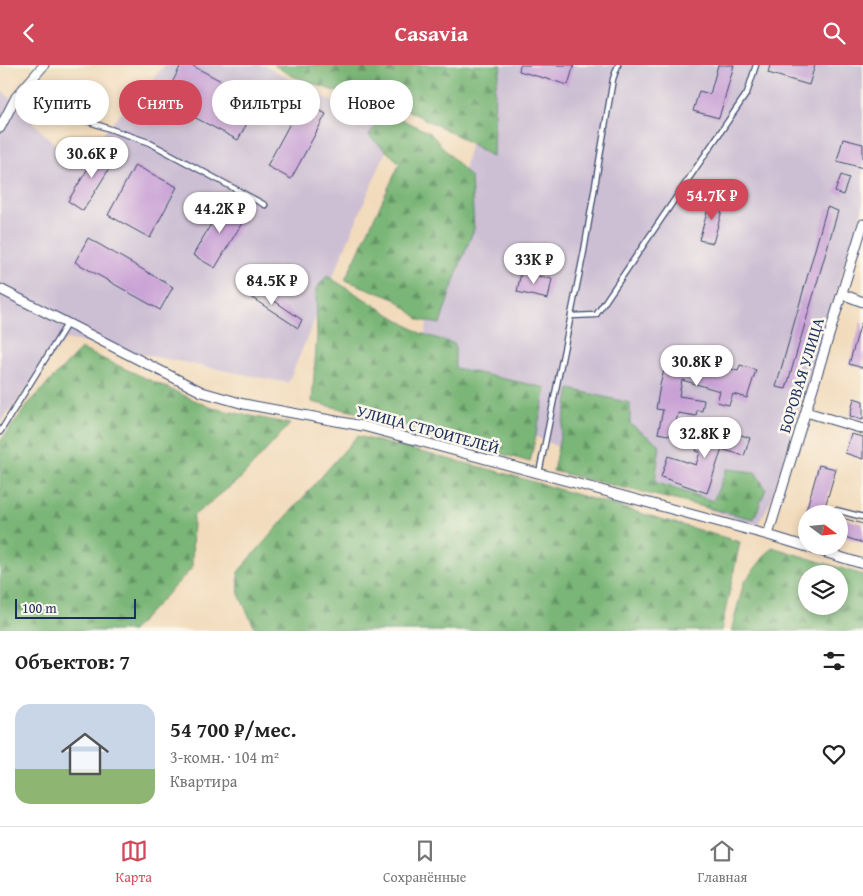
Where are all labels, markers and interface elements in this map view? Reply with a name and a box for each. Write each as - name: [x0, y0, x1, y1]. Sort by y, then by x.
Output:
- text: Casavia: [395, 17, 468, 49]
- icon: back: [15, 19, 43, 47]
- icon: search: [820, 19, 848, 47]
- chip: Купить: [15, 80, 109, 125]
- chip: Снять: [119, 80, 202, 125]
- chip: Фильтры: [212, 80, 320, 125]
- chip: Новое: [330, 80, 413, 125]
- pin: 30.6K ₽: [46, 137, 138, 179]
- text: 30.6K ₽: [66, 141, 118, 165]
- pin: 54.7K ₽: [666, 179, 758, 221]
- text: 54.7K ₽: [686, 183, 738, 207]
- pin: 44.2K ₽: [174, 191, 266, 234]
- text: 44.2K ₽: [194, 196, 246, 220]
- pin: 33K ₽: [499, 243, 569, 285]
- text: 33K ₽: [515, 247, 553, 271]
- pin: 84.5K ₽: [226, 263, 318, 306]
- text: 84.5K ₽: [246, 268, 298, 292]
- street label: БОРОВАЯ УЛИЦА: [772, 314, 830, 436]
- pin: 30.8K ₽: [651, 345, 743, 387]
- text: 30.8K ₽: [671, 349, 723, 373]
- street label: УЛИЦА СТРОИТЕЛЕЙ: [354, 398, 502, 460]
- pin: 32.8K ₽: [659, 417, 751, 459]
- text: 32.8K ₽: [679, 421, 731, 445]
- north arrow: [798, 505, 848, 555]
- map controls: [798, 505, 848, 615]
- button: layers: [798, 565, 848, 615]
- scale bar: [15, 596, 136, 619]
- text: 100 m: [22, 598, 57, 618]
- text: Объектов: 7: [15, 646, 130, 677]
- icon: filters: [820, 647, 848, 675]
- text: 54 700 ₽/мес.: [170, 714, 296, 745]
- icon: home: [55, 724, 115, 784]
- icon: heart: [820, 740, 848, 768]
- text: 3-комн. · 104 m²: [170, 745, 279, 769]
- text: Квартира: [170, 769, 237, 793]
- tab: Карта: [116, 837, 152, 887]
- tab: Сохранённые: [383, 837, 466, 887]
- tab: Главная: [698, 837, 747, 887]

